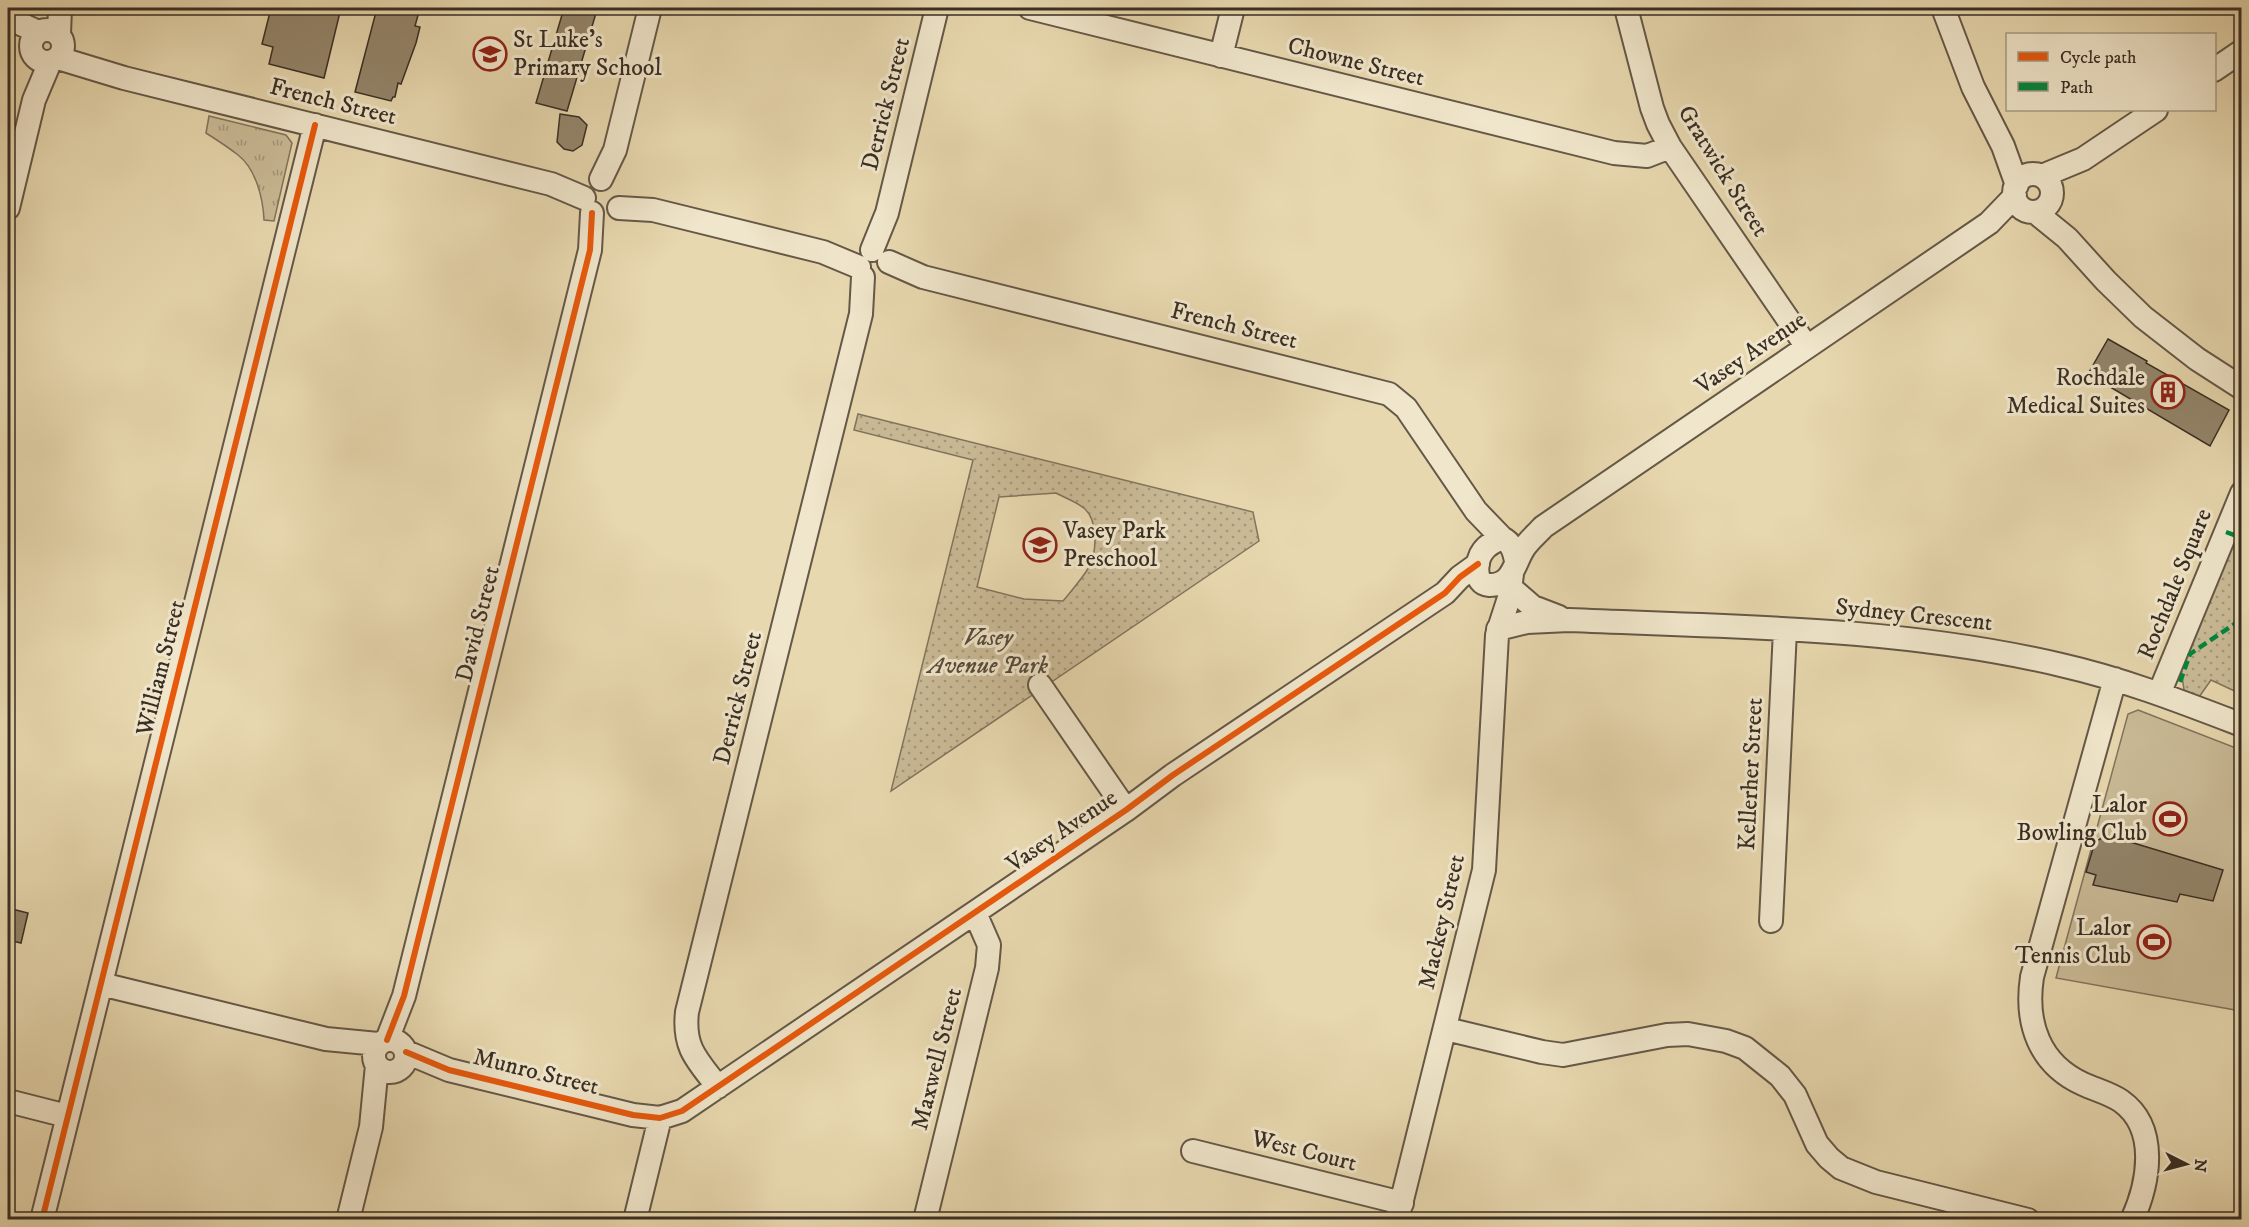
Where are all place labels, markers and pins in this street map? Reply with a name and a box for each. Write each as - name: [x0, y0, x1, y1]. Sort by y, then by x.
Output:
- place label: St Luke's Primary School: [513, 25, 662, 83]
- school or university icon: St Luke's Primary School: [472, 36, 508, 72]
- place label: Rochdale Medical Suites: [2007, 363, 2145, 421]
- building icon: Rochdale Medical Suites: [2150, 374, 2186, 410]
- place label: Vasey Park Preschool: [1062, 516, 1166, 574]
- school or university icon: Vasey Park Preschool: [1022, 527, 1058, 563]
- place label: Lalor Bowling Club: [2017, 790, 2147, 848]
- sports icon: Lalor Bowling Club: [2152, 801, 2188, 837]
- place label: Lalor Tennis Club: [2015, 913, 2131, 971]
- sports icon: Lalor Tennis Club: [2136, 924, 2172, 960]

